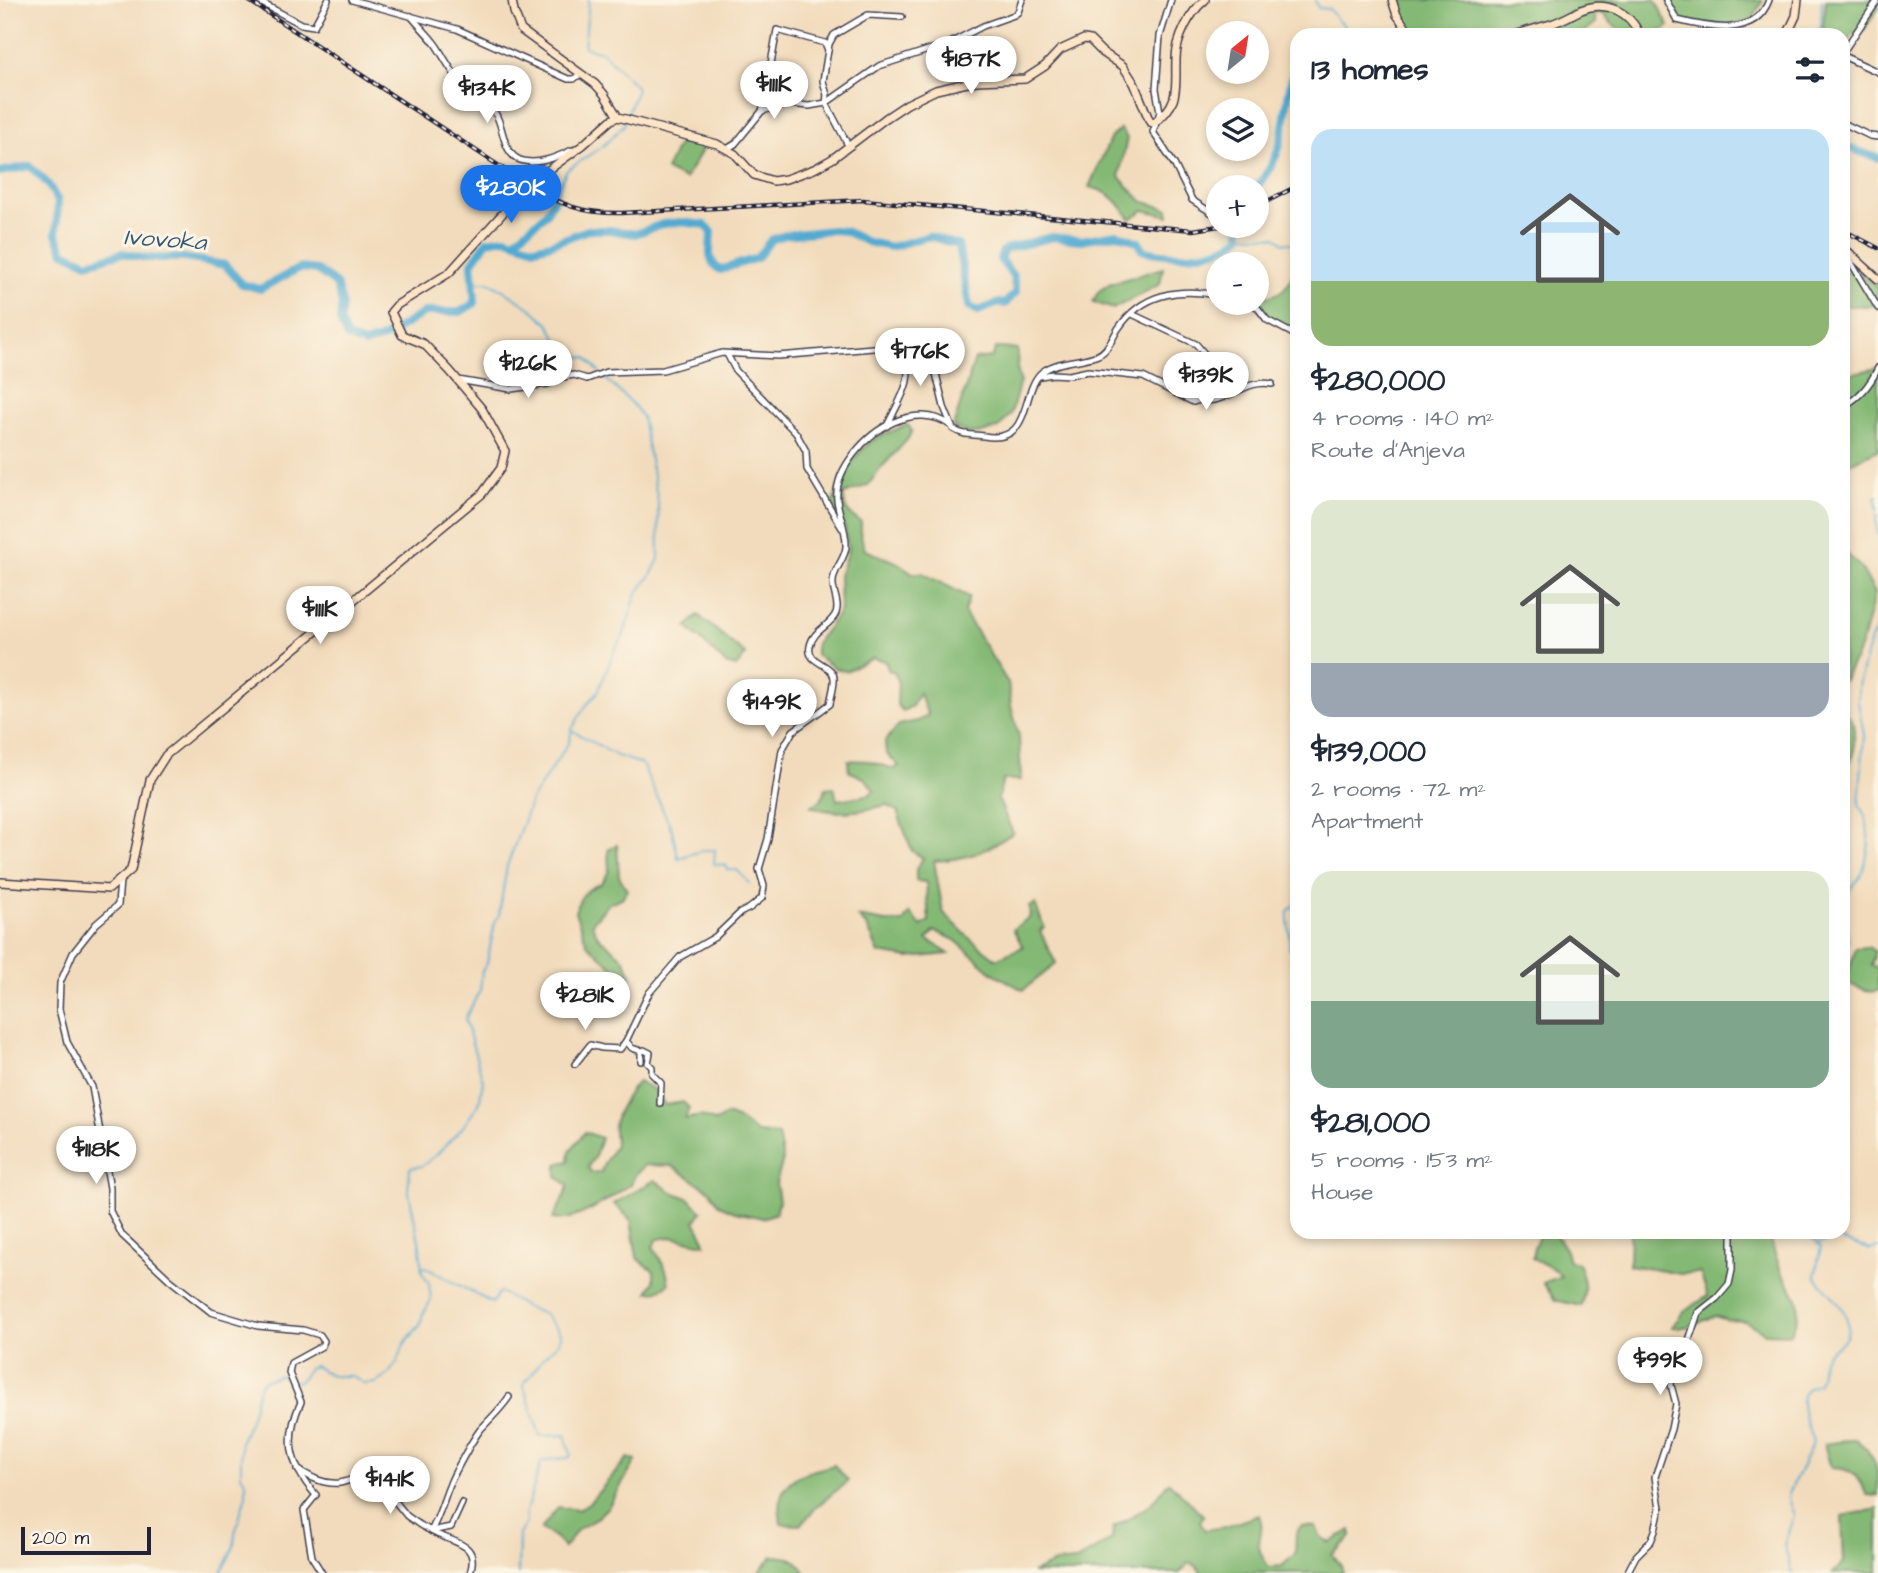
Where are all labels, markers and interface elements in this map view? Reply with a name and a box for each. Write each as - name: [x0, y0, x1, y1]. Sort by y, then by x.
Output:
- north arrow: [1206, 21, 1269, 84]
- map controls: [1206, 21, 1269, 315]
- pin: $187K: [922, 36, 1020, 96]
- text: $187K: [942, 43, 1000, 75]
- text: 13 homes: [1311, 49, 1428, 91]
- icon: filters: [1791, 51, 1829, 89]
- pin: $111K: [725, 61, 823, 121]
- pin: $134K: [438, 66, 536, 125]
- text: $111K: [756, 68, 792, 100]
- text: $134K: [458, 72, 516, 104]
- button: layers: [1206, 98, 1269, 161]
- pin: $280K: [462, 166, 560, 225]
- text: $280K: [476, 172, 546, 204]
- button: +: [1206, 175, 1269, 238]
- icon: home: [1507, 175, 1633, 301]
- water label: Ivovoka: [123, 220, 209, 260]
- button: −: [1206, 252, 1269, 315]
- pin: $176K: [871, 328, 969, 388]
- text: $176K: [891, 335, 949, 367]
- pin: $126K: [479, 340, 577, 400]
- text: $126K: [499, 347, 557, 379]
- pin: $139K: [1157, 352, 1255, 412]
- text: $139K: [1179, 359, 1233, 391]
- text: $280,000: [1311, 360, 1445, 402]
- text: 4 rooms · 140 m²: [1311, 402, 1494, 434]
- text: Route d'Anjeva: [1311, 434, 1465, 466]
- icon: home: [1507, 546, 1633, 672]
- pin: $111K: [271, 586, 369, 646]
- text: $111K: [302, 593, 338, 625]
- pin: $149K: [723, 680, 821, 739]
- text: $149K: [743, 686, 801, 718]
- text: $139,000: [1311, 731, 1426, 773]
- text: 2 rooms · 72 m²: [1311, 773, 1486, 805]
- text: Apartment: [1311, 805, 1423, 837]
- icon: home: [1507, 917, 1633, 1043]
- pin: $281K: [536, 972, 634, 1032]
- text: $281K: [556, 979, 614, 1011]
- text: $281,000: [1311, 1102, 1430, 1144]
- pin: $118K: [47, 1126, 145, 1186]
- text: $118K: [72, 1133, 120, 1165]
- text: 5 rooms · 153 m²: [1311, 1144, 1493, 1176]
- text: House: [1311, 1176, 1374, 1208]
- pin: $99K: [1619, 1338, 1701, 1397]
- text: $99K: [1634, 1344, 1686, 1376]
- pin: $141K: [341, 1456, 439, 1516]
- text: $141K: [366, 1463, 414, 1495]
- scale bar: [21, 1524, 150, 1556]
- text: 200 m: [32, 1525, 89, 1552]

